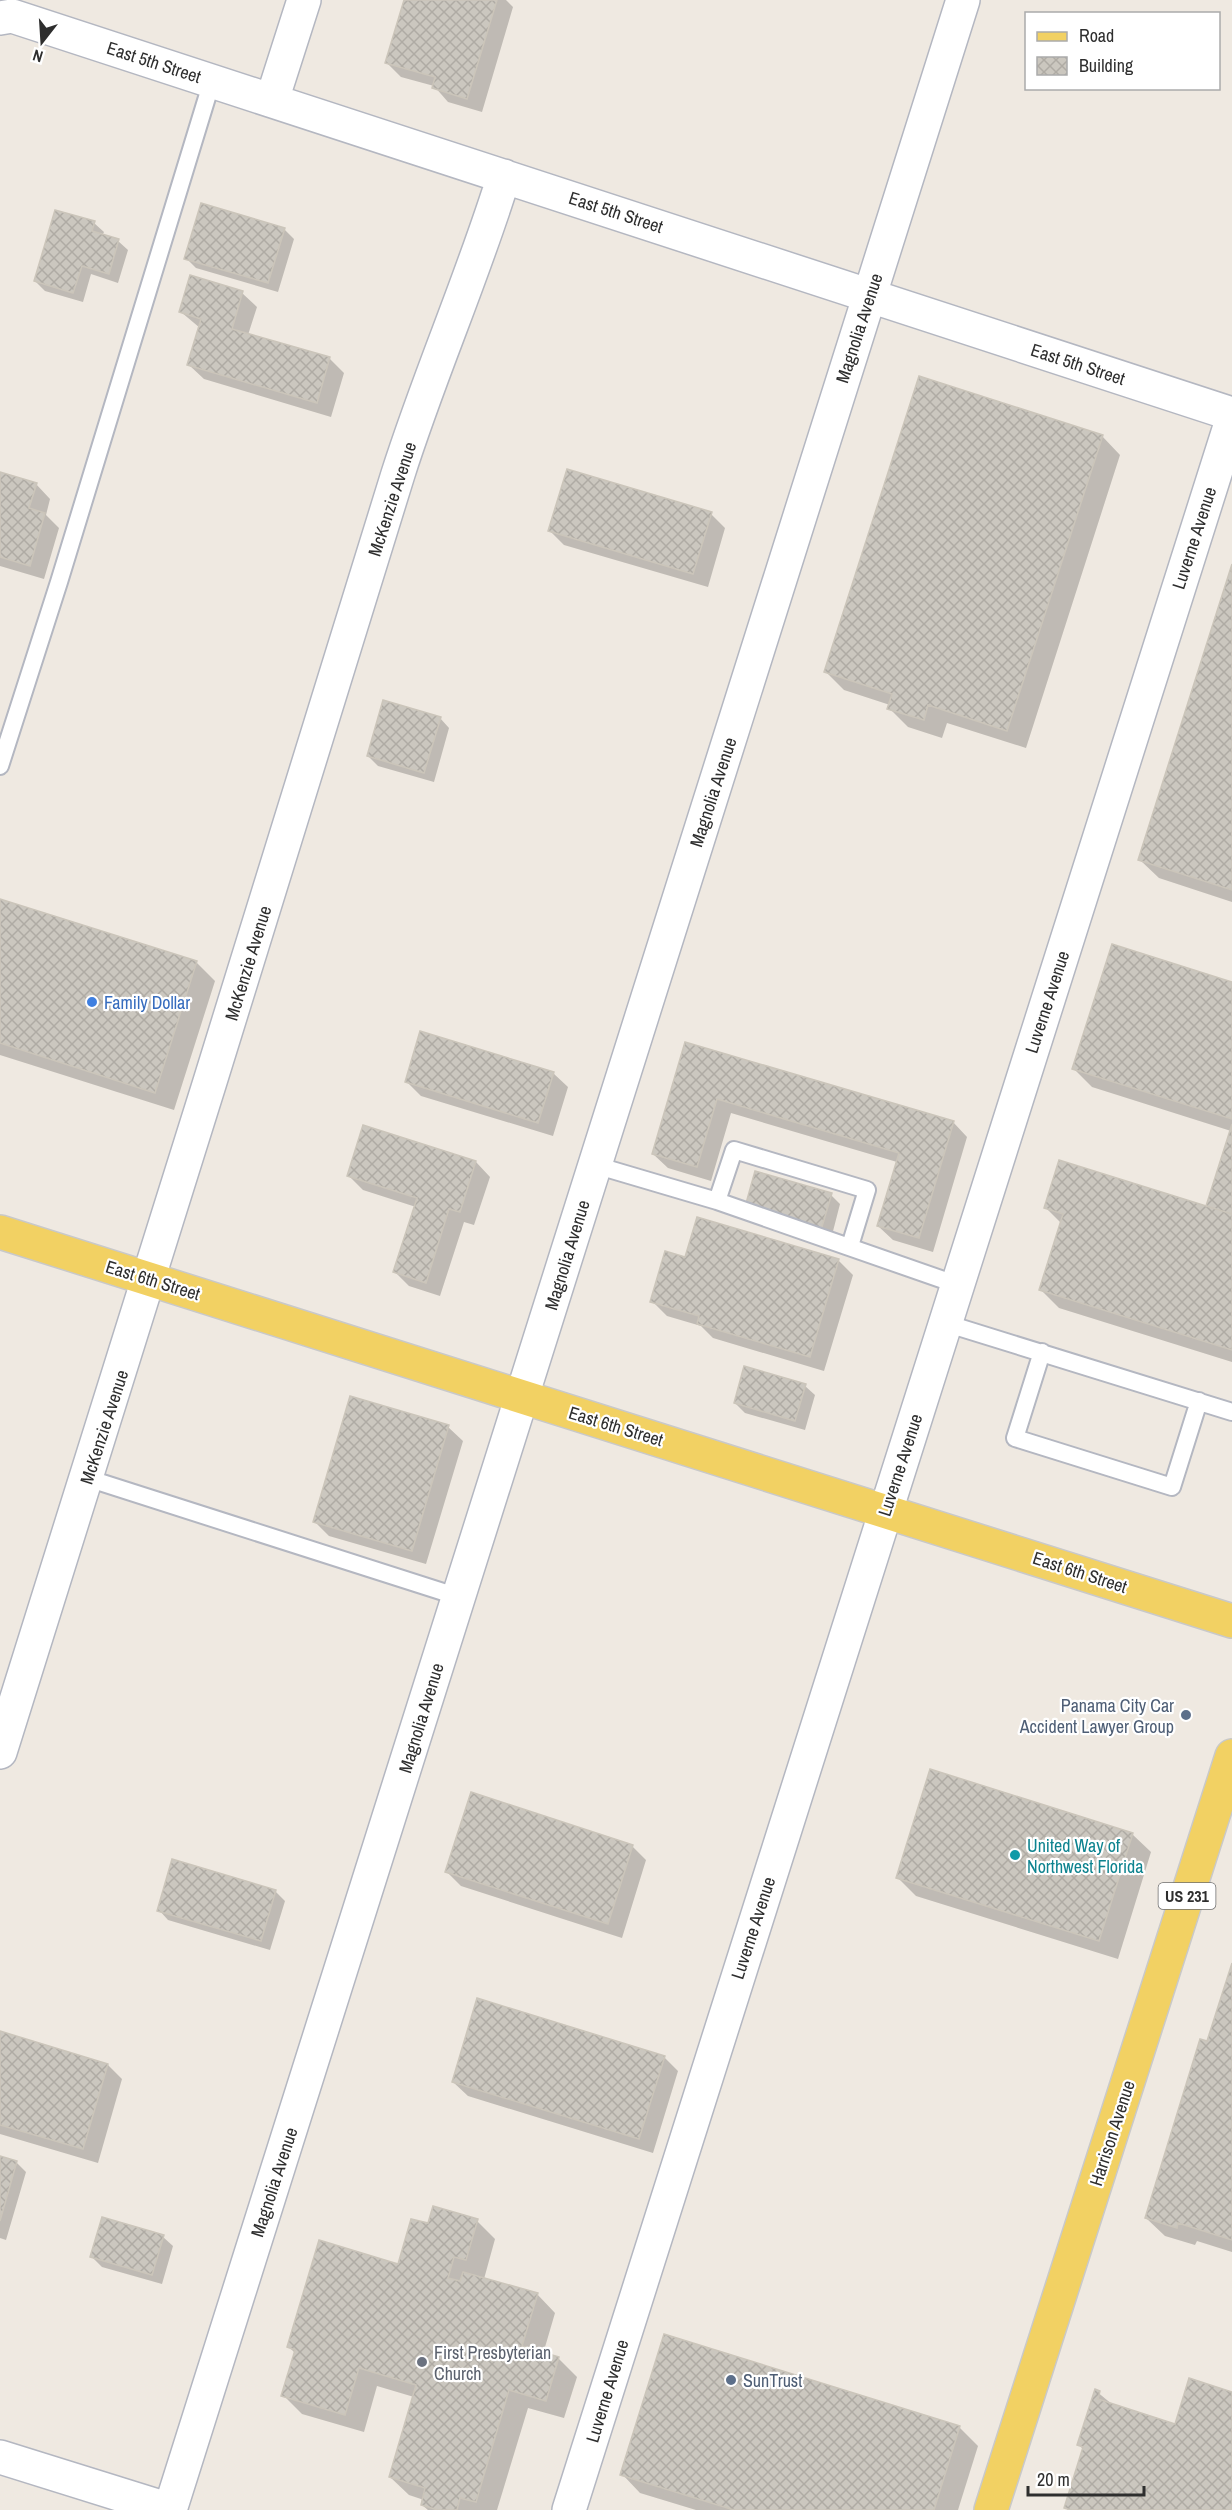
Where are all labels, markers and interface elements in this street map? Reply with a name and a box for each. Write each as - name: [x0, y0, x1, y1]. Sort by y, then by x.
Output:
- north arrow: [12, 12, 72, 72]
- legend: [1025, 12, 1220, 90]
- text: Road: [1079, 23, 1114, 48]
- street label: East 5th Street: [104, 35, 204, 89]
- text: N: [30, 44, 45, 68]
- text: Building: [1079, 53, 1134, 78]
- street label: East 5th Street: [566, 185, 666, 239]
- street label: Magnolia Avenue: [830, 270, 888, 386]
- street label: East 5th Street: [1028, 337, 1128, 391]
- street label: McKenzie Avenue: [362, 439, 422, 559]
- street label: Luverne Avenue: [1166, 484, 1222, 592]
- street label: Magnolia Avenue: [684, 734, 742, 850]
- street label: McKenzie Avenue: [219, 903, 277, 1023]
- street label: Luverne Avenue: [1019, 948, 1075, 1056]
- place label: Family Dollar: [104, 990, 190, 1015]
- marker: Family Dollar: [85, 995, 99, 1009]
- street label: Magnolia Avenue: [538, 1197, 596, 1313]
- street label: East 6th Street: [103, 1254, 203, 1306]
- street label: McKenzie Avenue: [74, 1367, 134, 1487]
- street label: East 6th Street: [566, 1400, 666, 1452]
- street label: Luverne Avenue: [872, 1411, 928, 1519]
- street label: East 6th Street: [1030, 1545, 1130, 1599]
- street label: Magnolia Avenue: [392, 1660, 450, 1776]
- place label: Panama City Car Accident Lawyer Group: [1019, 1693, 1174, 1739]
- marker: Panama City Car Accident Lawyer Group: [1179, 1708, 1193, 1722]
- place label: United Way of Northwest Florida: [1027, 1833, 1143, 1879]
- marker: United Way of Northwest Florida: [1008, 1848, 1022, 1862]
- street label: Luverne Avenue: [725, 1874, 781, 1982]
- road number: US 231: [1158, 1883, 1216, 1909]
- street label: Harrison Avenue: [1083, 2077, 1141, 2189]
- street label: Magnolia Avenue: [245, 2124, 303, 2240]
- street label: Luverne Avenue: [579, 2336, 635, 2446]
- place label: First Presbyterian Church: [434, 2340, 551, 2386]
- marker: First Presbyterian Church: [415, 2355, 429, 2369]
- place label: SunTrust: [743, 2368, 802, 2393]
- marker: SunTrust: [724, 2373, 738, 2387]
- scale bar: [1028, 2459, 1144, 2497]
- text: 20 m: [1037, 2467, 1070, 2492]

